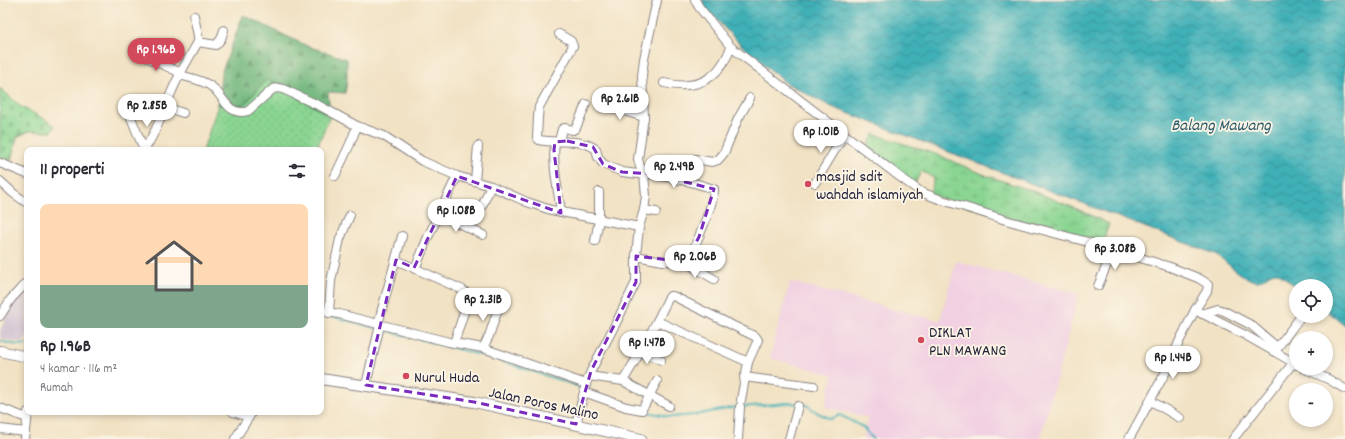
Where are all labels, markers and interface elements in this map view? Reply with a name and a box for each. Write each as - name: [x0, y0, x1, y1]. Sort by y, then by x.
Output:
- pin: Rp 1.96B: [115, 38, 197, 72]
- text: Rp 1.96B: [137, 41, 175, 60]
- pin: Rp 2.61B: [579, 87, 661, 121]
- text: Rp 2.61B: [601, 90, 639, 109]
- pin: Rp 2.85B: [106, 94, 188, 128]
- text: Rp 2.85B: [127, 97, 167, 116]
- water label: Balang Mawang: [1171, 115, 1271, 139]
- pin: Rp 1.01B: [780, 120, 862, 154]
- text: Rp 1.01B: [803, 123, 839, 142]
- pin: Rp 2.49B: [633, 155, 715, 189]
- text: Rp 2.49B: [654, 158, 694, 177]
- text: 11 properti: [40, 159, 104, 183]
- icon: filters: [286, 160, 308, 182]
- place label: masjid sdit wahdah islamiyah: [816, 166, 923, 207]
- marker: masjid sdit wahdah islamiyah: [803, 179, 813, 189]
- pin: Rp 1.08B: [415, 199, 497, 233]
- text: Rp 1.08B: [437, 202, 475, 221]
- icon: home: [138, 230, 210, 302]
- pin: Rp 3.08B: [1074, 237, 1156, 271]
- text: Rp 3.08B: [1094, 240, 1136, 259]
- pin: Rp 2.06B: [654, 245, 736, 279]
- text: Rp 2.06B: [674, 248, 716, 267]
- map controls: [1289, 279, 1333, 427]
- button: locate: [1289, 279, 1333, 323]
- pin: Rp 2.31B: [442, 288, 524, 322]
- text: Rp 2.31B: [464, 291, 502, 310]
- place label: DIKLAT PLN MAWANG: [929, 322, 1006, 363]
- pin: Rp 1.47B: [606, 331, 688, 365]
- button: +: [1289, 331, 1333, 375]
- text: Rp 1.47B: [629, 334, 665, 353]
- marker: DIKLAT PLN MAWANG: [916, 335, 926, 345]
- text: Rp 1.96B: [40, 336, 91, 360]
- pin: Rp 1.44B: [1132, 346, 1214, 380]
- text: Rp 1.44B: [1154, 349, 1192, 368]
- text: 4 kamar · 116 m²: [40, 360, 117, 379]
- place label: Nurul Huda: [414, 367, 480, 390]
- marker: Nurul Huda: [401, 371, 411, 381]
- text: Rumah: [40, 379, 73, 398]
- street label: Jalan Poros Malino: [486, 382, 600, 427]
- button: −: [1289, 383, 1333, 427]

